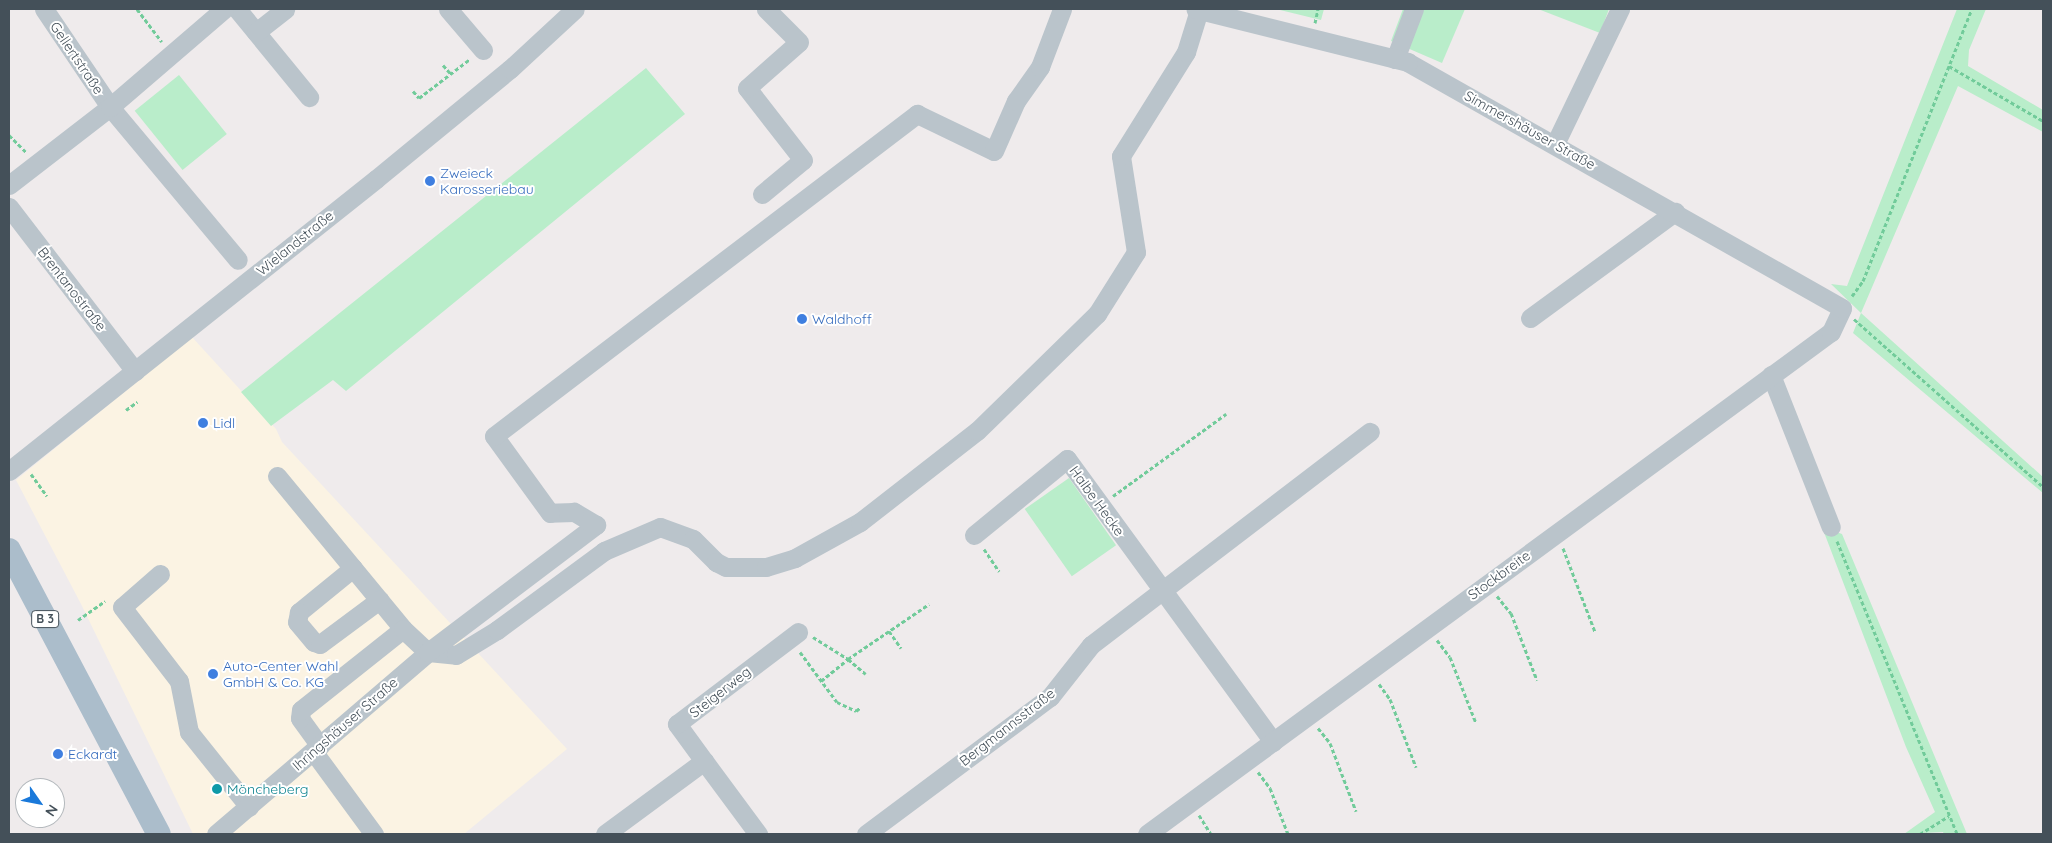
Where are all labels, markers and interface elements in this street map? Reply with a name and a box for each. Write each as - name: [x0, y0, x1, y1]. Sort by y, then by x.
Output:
- street label: Gellertstraße: [47, 19, 107, 97]
- street label: Simmershäuser Straße: [1462, 87, 1598, 173]
- place label: Zweieck Karosseriebau: [440, 165, 534, 198]
- marker: Zweieck Karosseriebau: [424, 175, 436, 187]
- street label: Wielandstraße: [253, 207, 337, 279]
- street label: Brentanostraße: [34, 244, 110, 334]
- place label: Waldhoff: [812, 311, 872, 327]
- marker: Waldhoff: [796, 313, 808, 325]
- place label: Lidl: [213, 415, 235, 431]
- marker: Lidl: [197, 417, 209, 429]
- street label: Halbe Hecke: [1066, 463, 1128, 539]
- street label: Stockbreite: [1465, 547, 1533, 603]
- road number: B 3: [30, 610, 60, 628]
- place label: Auto-Center Wahl GmbH & Co. KG: [223, 658, 338, 690]
- street label: Steigerweg: [686, 663, 754, 721]
- marker: Auto-Center Wahl GmbH & Co. KG: [207, 668, 219, 680]
- street label: Ihringshäuser Straße: [289, 674, 401, 774]
- street label: Bergmannsstraße: [956, 685, 1058, 769]
- place label: Eckardt: [68, 746, 117, 762]
- marker: Eckardt: [52, 748, 64, 760]
- north arrow: [15, 778, 65, 828]
- place label: Möncheberg: [227, 781, 309, 797]
- marker: Möncheberg: [211, 783, 223, 795]
- text: N: [41, 801, 62, 820]

